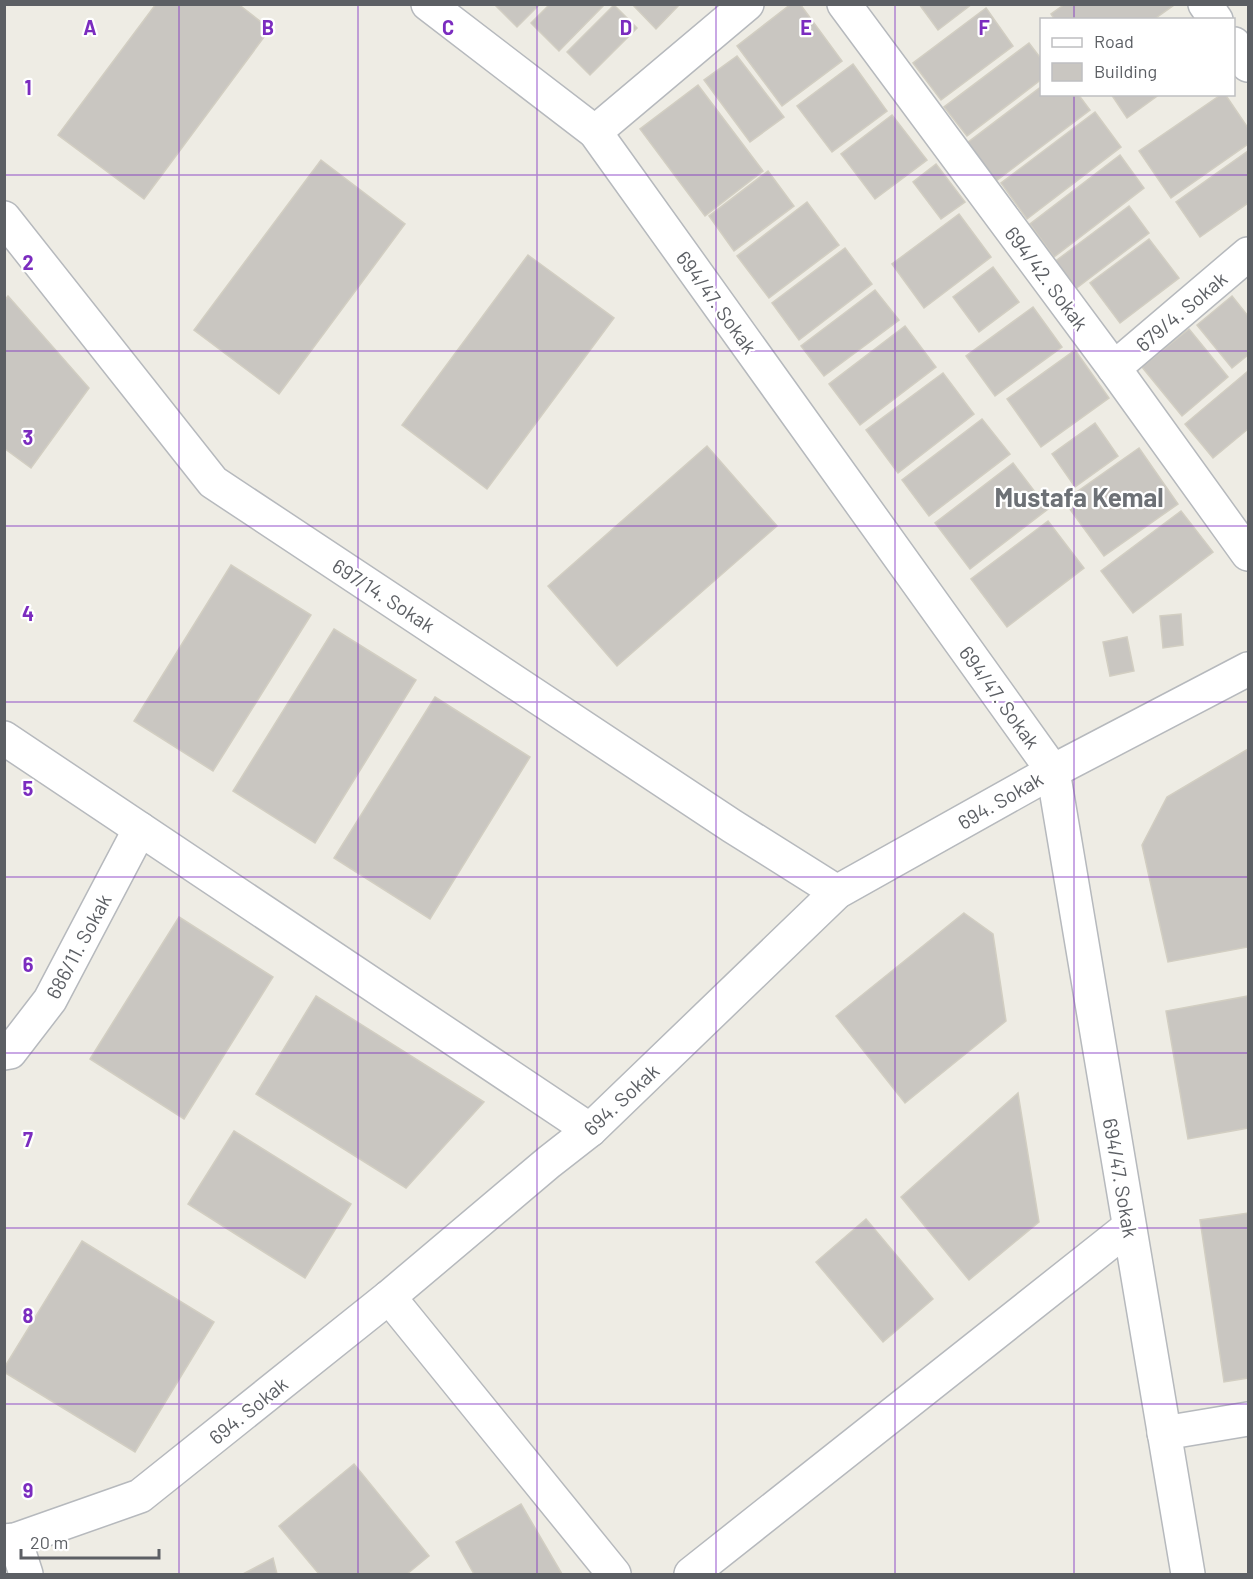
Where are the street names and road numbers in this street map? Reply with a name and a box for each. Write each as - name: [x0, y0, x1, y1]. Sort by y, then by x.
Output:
- street label: 694/42. Sokak: [1000, 221, 1094, 335]
- street label: 694/47. Sokak: [672, 246, 762, 358]
- street label: 679/4. Sokak: [1131, 266, 1231, 356]
- street label: 697/14. Sokak: [328, 553, 440, 637]
- street label: 694/47. Sokak: [955, 641, 1045, 753]
- street label: 694. Sokak: [953, 766, 1047, 834]
- street label: 686/11. Sokak: [40, 889, 116, 1003]
- street label: 694. Sokak: [578, 1058, 664, 1140]
- street label: 694/47. Sokak: [1099, 1116, 1143, 1240]
- street label: 694. Sokak: [204, 1371, 292, 1449]

